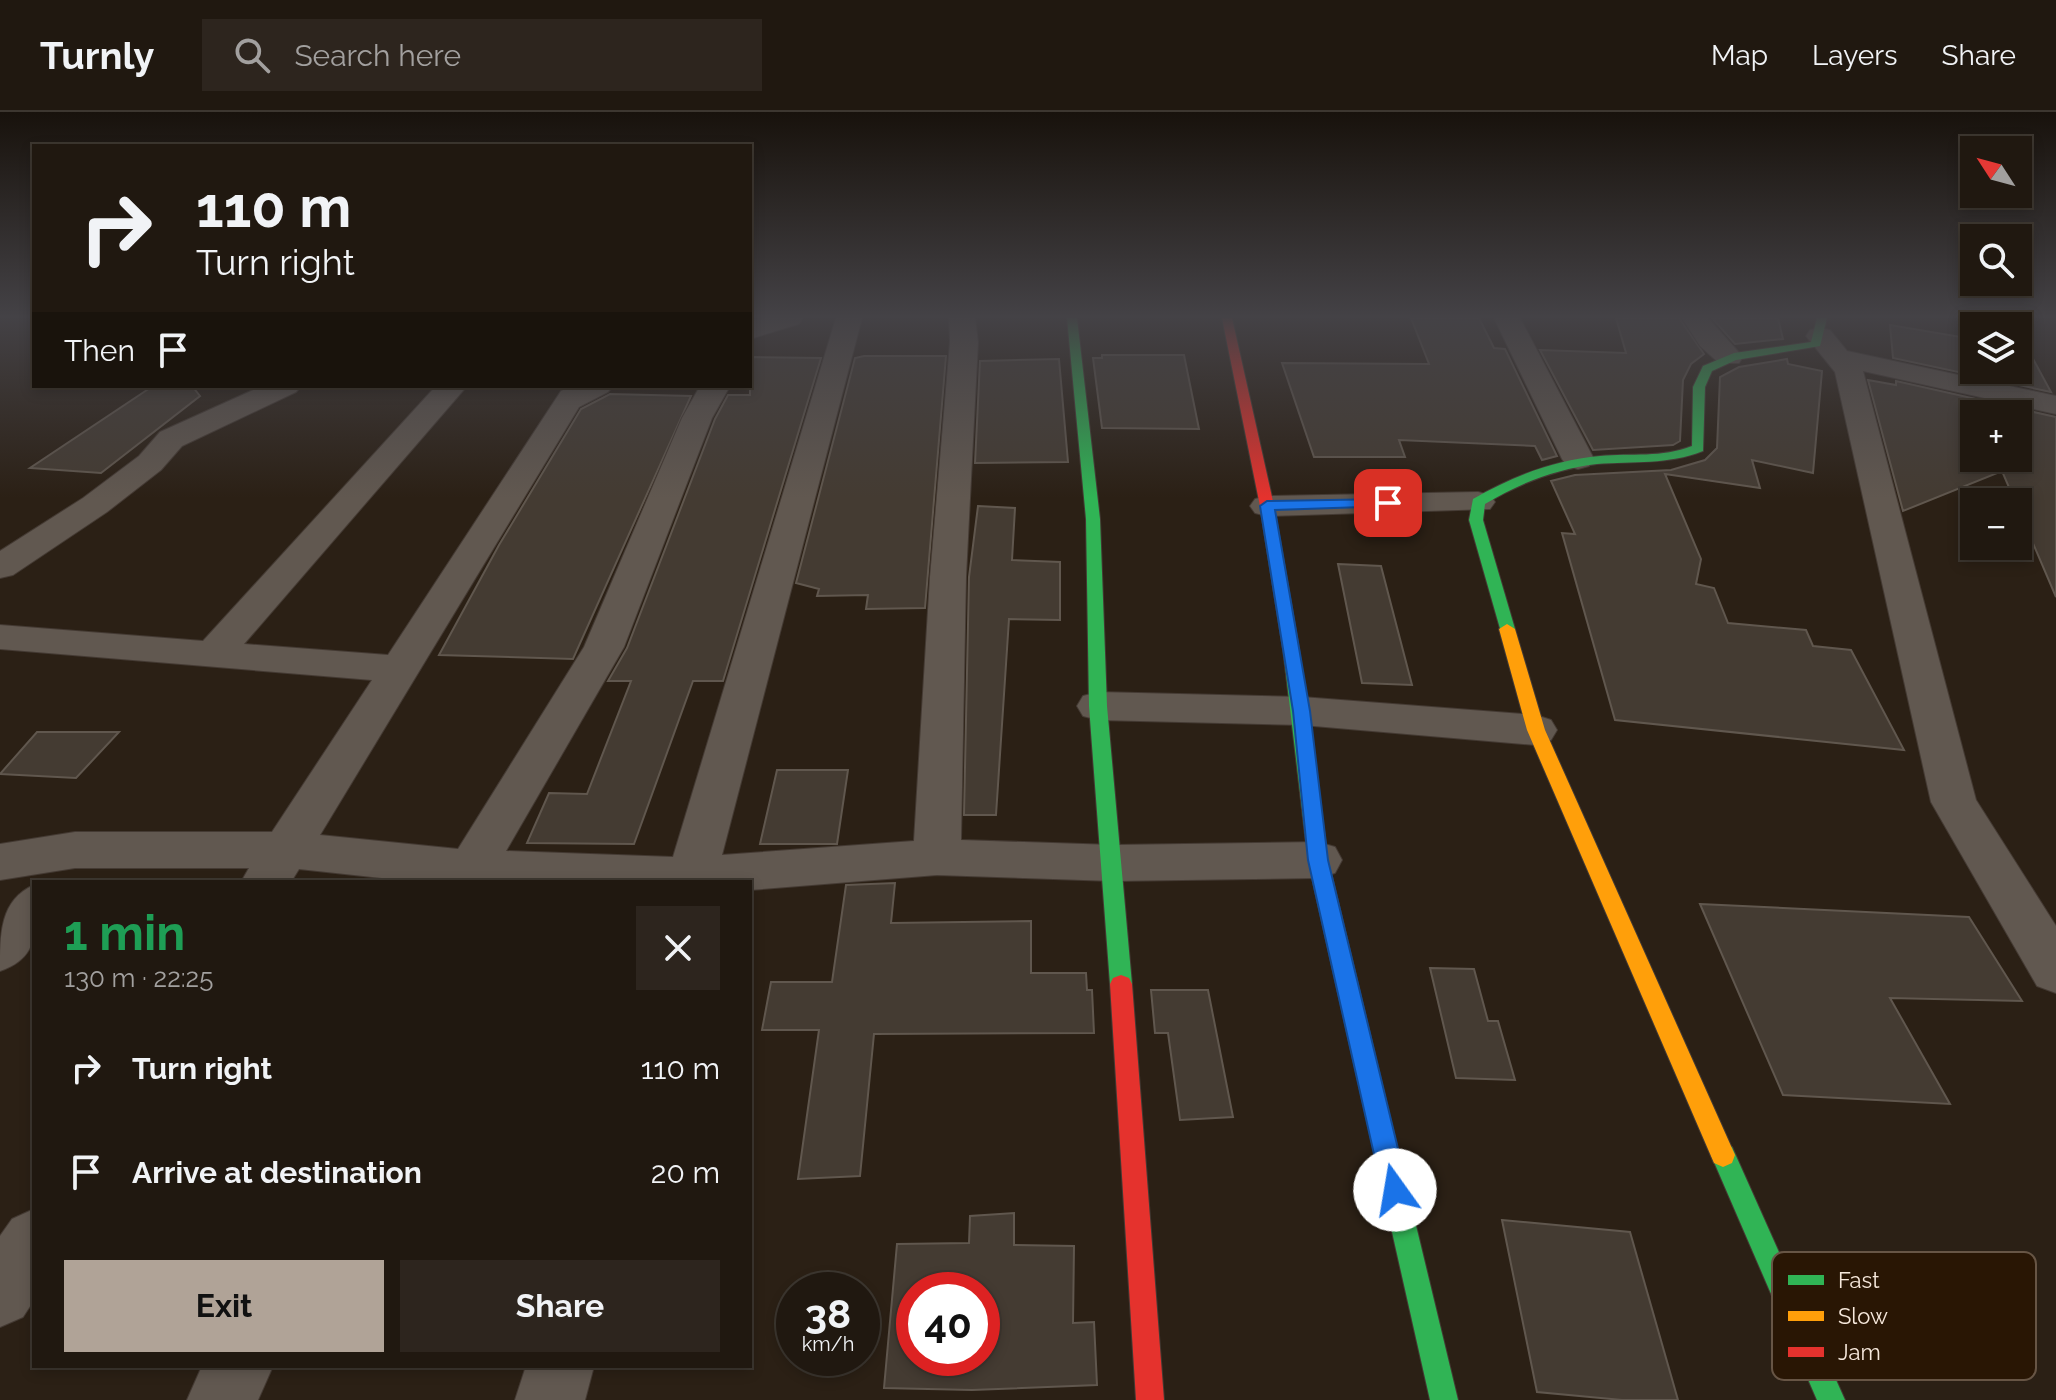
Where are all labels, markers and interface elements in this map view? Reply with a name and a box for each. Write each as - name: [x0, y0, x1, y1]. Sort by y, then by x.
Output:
- search box: [202, 19, 762, 91]
- text: Turnly: [40, 33, 154, 78]
- icon: search: [230, 33, 274, 77]
- text: Search here: [294, 38, 461, 73]
- text: Map: [1711, 39, 1768, 72]
- text: Layers: [1812, 39, 1898, 72]
- text: Share: [1942, 39, 2016, 72]
- north arrow: [1960, 136, 2032, 208]
- map controls: [1960, 136, 2032, 560]
- text: 110 m: [196, 174, 351, 240]
- icon: right: [64, 176, 168, 280]
- button: search: [1960, 224, 2032, 296]
- text: Turn right: [196, 241, 355, 283]
- button: layers: [1960, 312, 2032, 384]
- icon: arrive: [151, 328, 195, 372]
- text: Then: [64, 333, 135, 368]
- button: +: [1960, 400, 2032, 472]
- pin: [1354, 469, 1422, 537]
- icon: arrive: [1366, 481, 1410, 525]
- button: −: [1960, 488, 2032, 560]
- text: 1 min: [64, 905, 185, 961]
- button: close: [636, 906, 720, 990]
- text: 130 m · 22:25: [64, 963, 213, 993]
- icon: right: [64, 1046, 108, 1090]
- text: Turn right: [132, 1051, 272, 1086]
- text: 110 m: [641, 1051, 720, 1086]
- position arrow: [1353, 1148, 1437, 1232]
- icon: arrive: [64, 1150, 108, 1194]
- text: Arrive at destination: [132, 1155, 422, 1190]
- text: 20 m: [651, 1155, 720, 1190]
- legend: [1772, 1252, 2036, 1380]
- button: Exit: [64, 1260, 384, 1352]
- button: Share: [400, 1260, 720, 1352]
- text: Fast: [1838, 1267, 1880, 1293]
- speed limit sign: 40: [896, 1272, 1000, 1376]
- text: 38: [805, 1290, 851, 1337]
- text: Slow: [1838, 1303, 1888, 1329]
- text: km/h: [802, 1332, 854, 1356]
- text: Jam: [1838, 1339, 1881, 1365]

